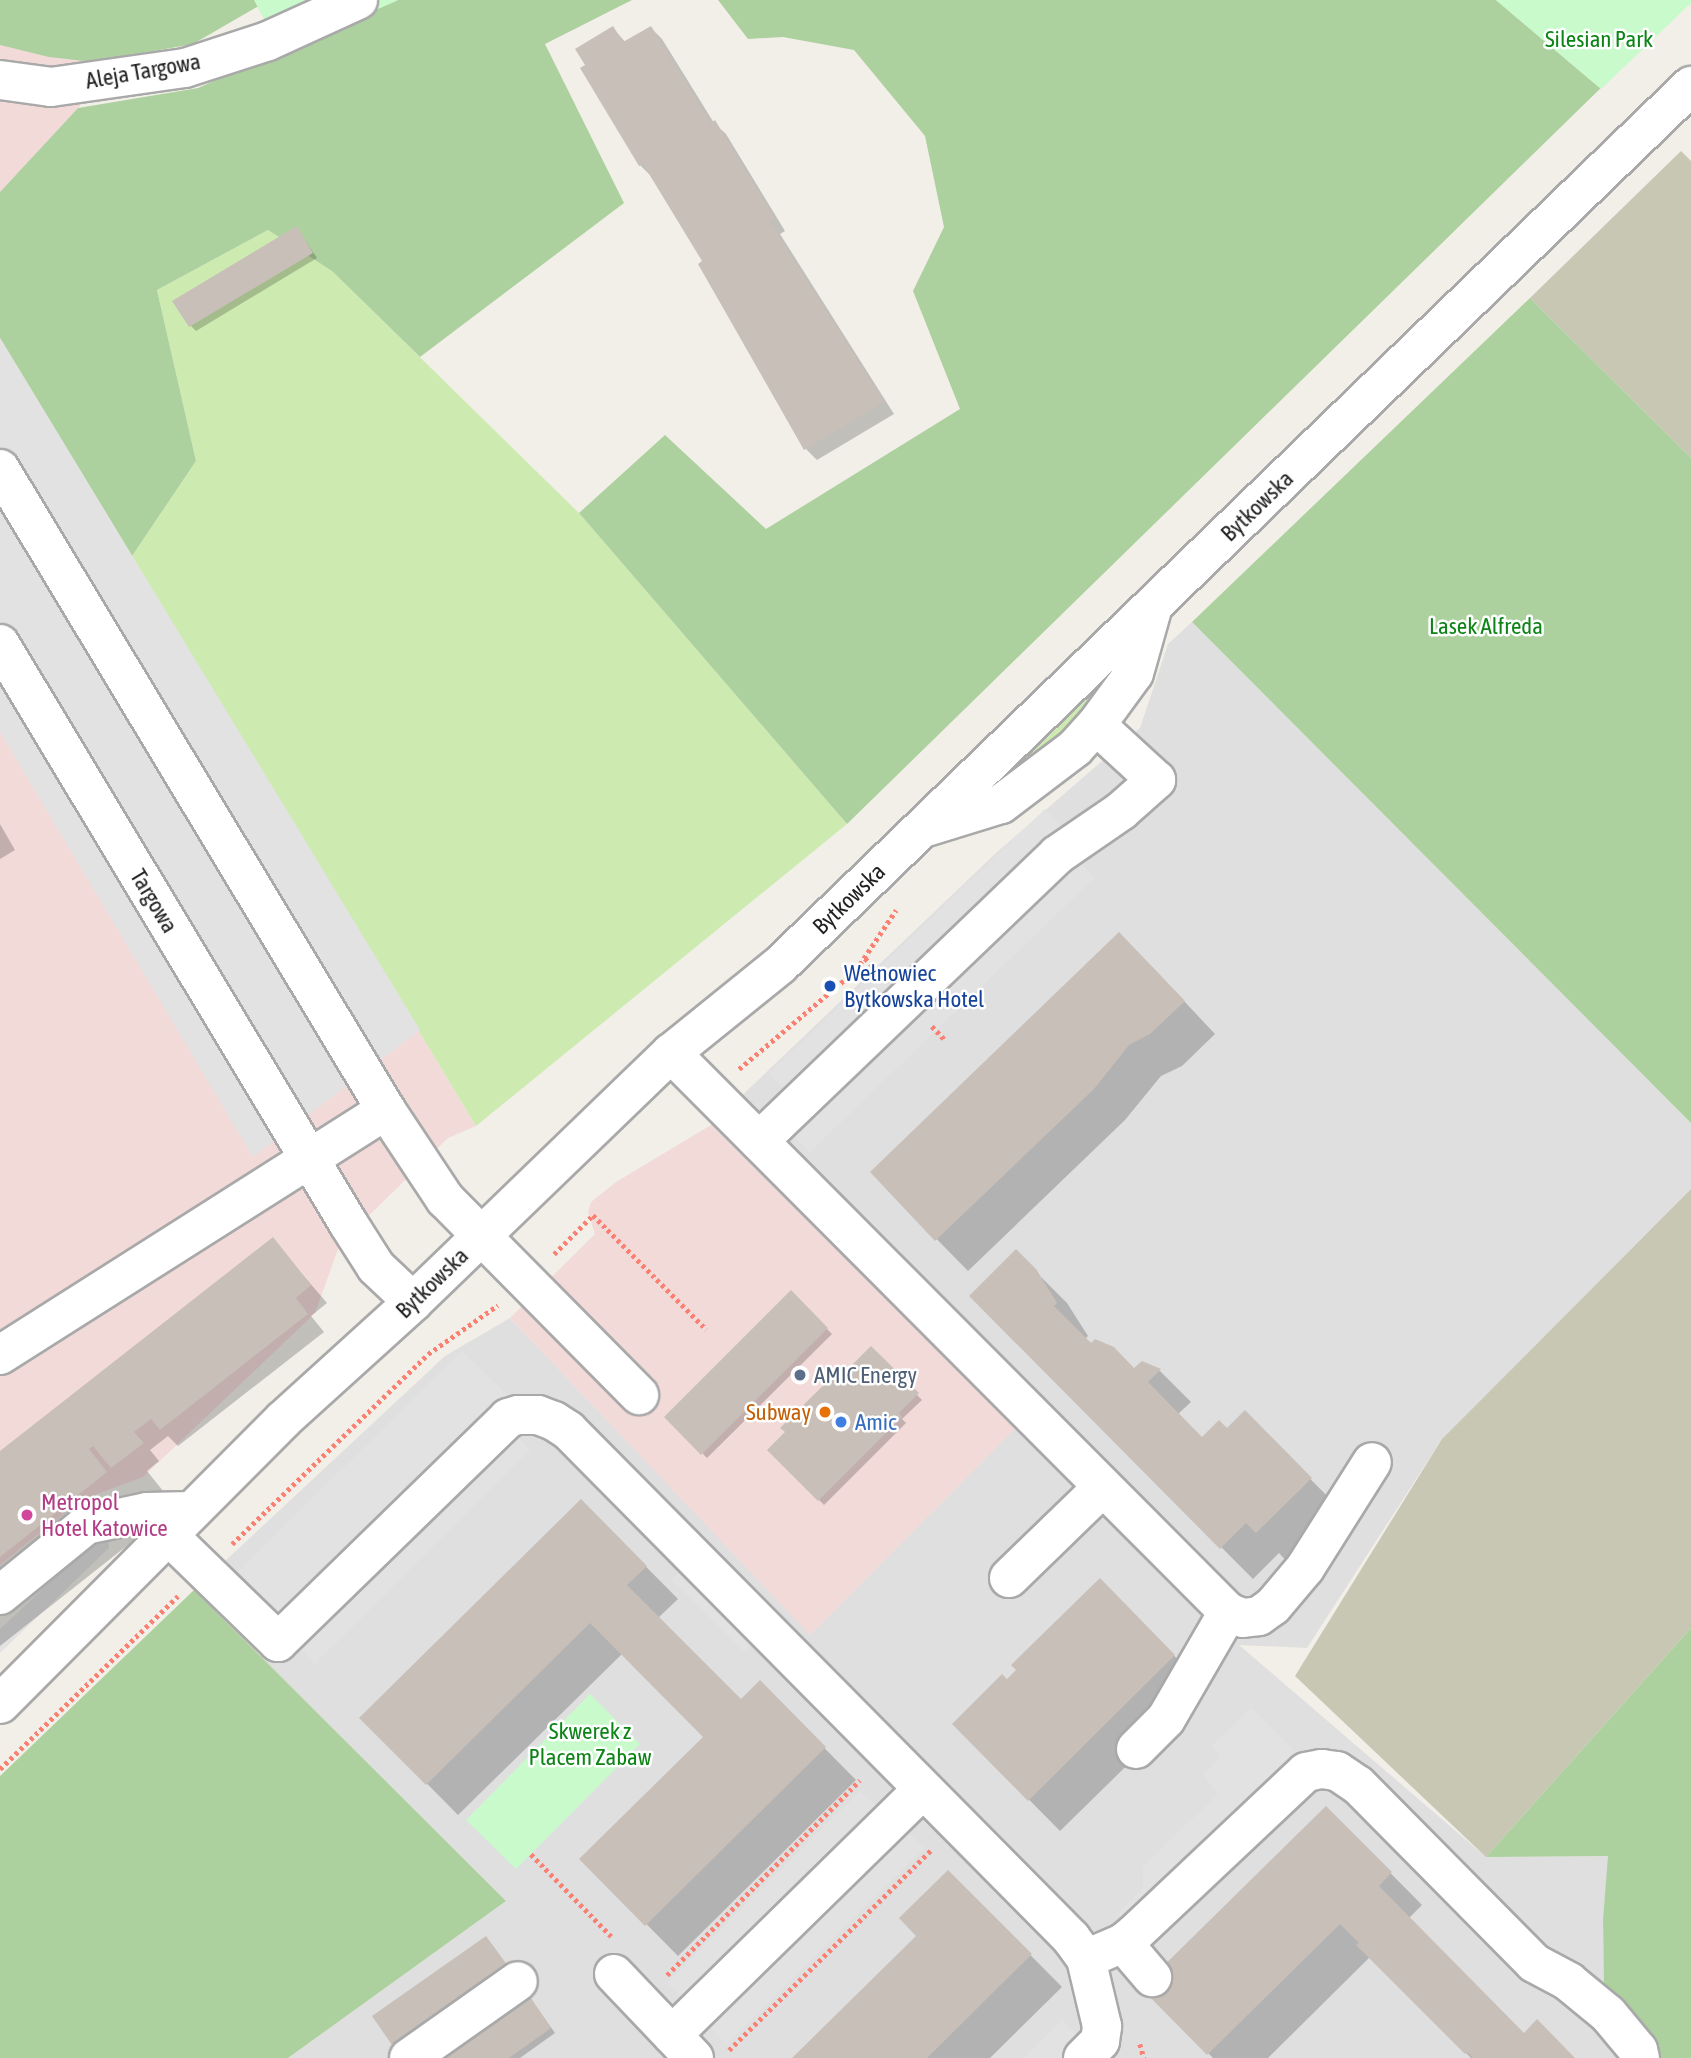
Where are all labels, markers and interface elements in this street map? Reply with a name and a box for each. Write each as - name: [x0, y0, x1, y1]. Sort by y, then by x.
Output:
- park label: Silesian Park: [1545, 25, 1653, 53]
- street label: Aleja Targowa: [83, 47, 203, 95]
- street label: Bytkowska: [1215, 465, 1299, 547]
- park label: Lasek Alfreda: [1429, 612, 1543, 640]
- street label: Bytkowska: [807, 858, 891, 940]
- street label: Targowa: [124, 864, 184, 938]
- place label: Wełnowiec Bytkowska Hotel: [844, 959, 984, 1013]
- marker: Wełnowiec Bytkowska Hotel: [822, 978, 838, 994]
- street label: Bytkowska: [390, 1242, 474, 1324]
- place label: AMIC Energy: [814, 1361, 917, 1389]
- marker: AMIC Energy: [792, 1367, 808, 1383]
- place label: Subway: [746, 1398, 811, 1426]
- marker: Subway: [817, 1404, 833, 1420]
- place label: Amic: [855, 1408, 897, 1436]
- marker: Amic: [833, 1414, 849, 1430]
- place label: Metropol Hotel Katowice: [41, 1488, 168, 1542]
- marker: Metropol Hotel Katowice: [19, 1507, 35, 1523]
- park label: Skwerek z Placem Zabaw: [528, 1717, 652, 1771]

